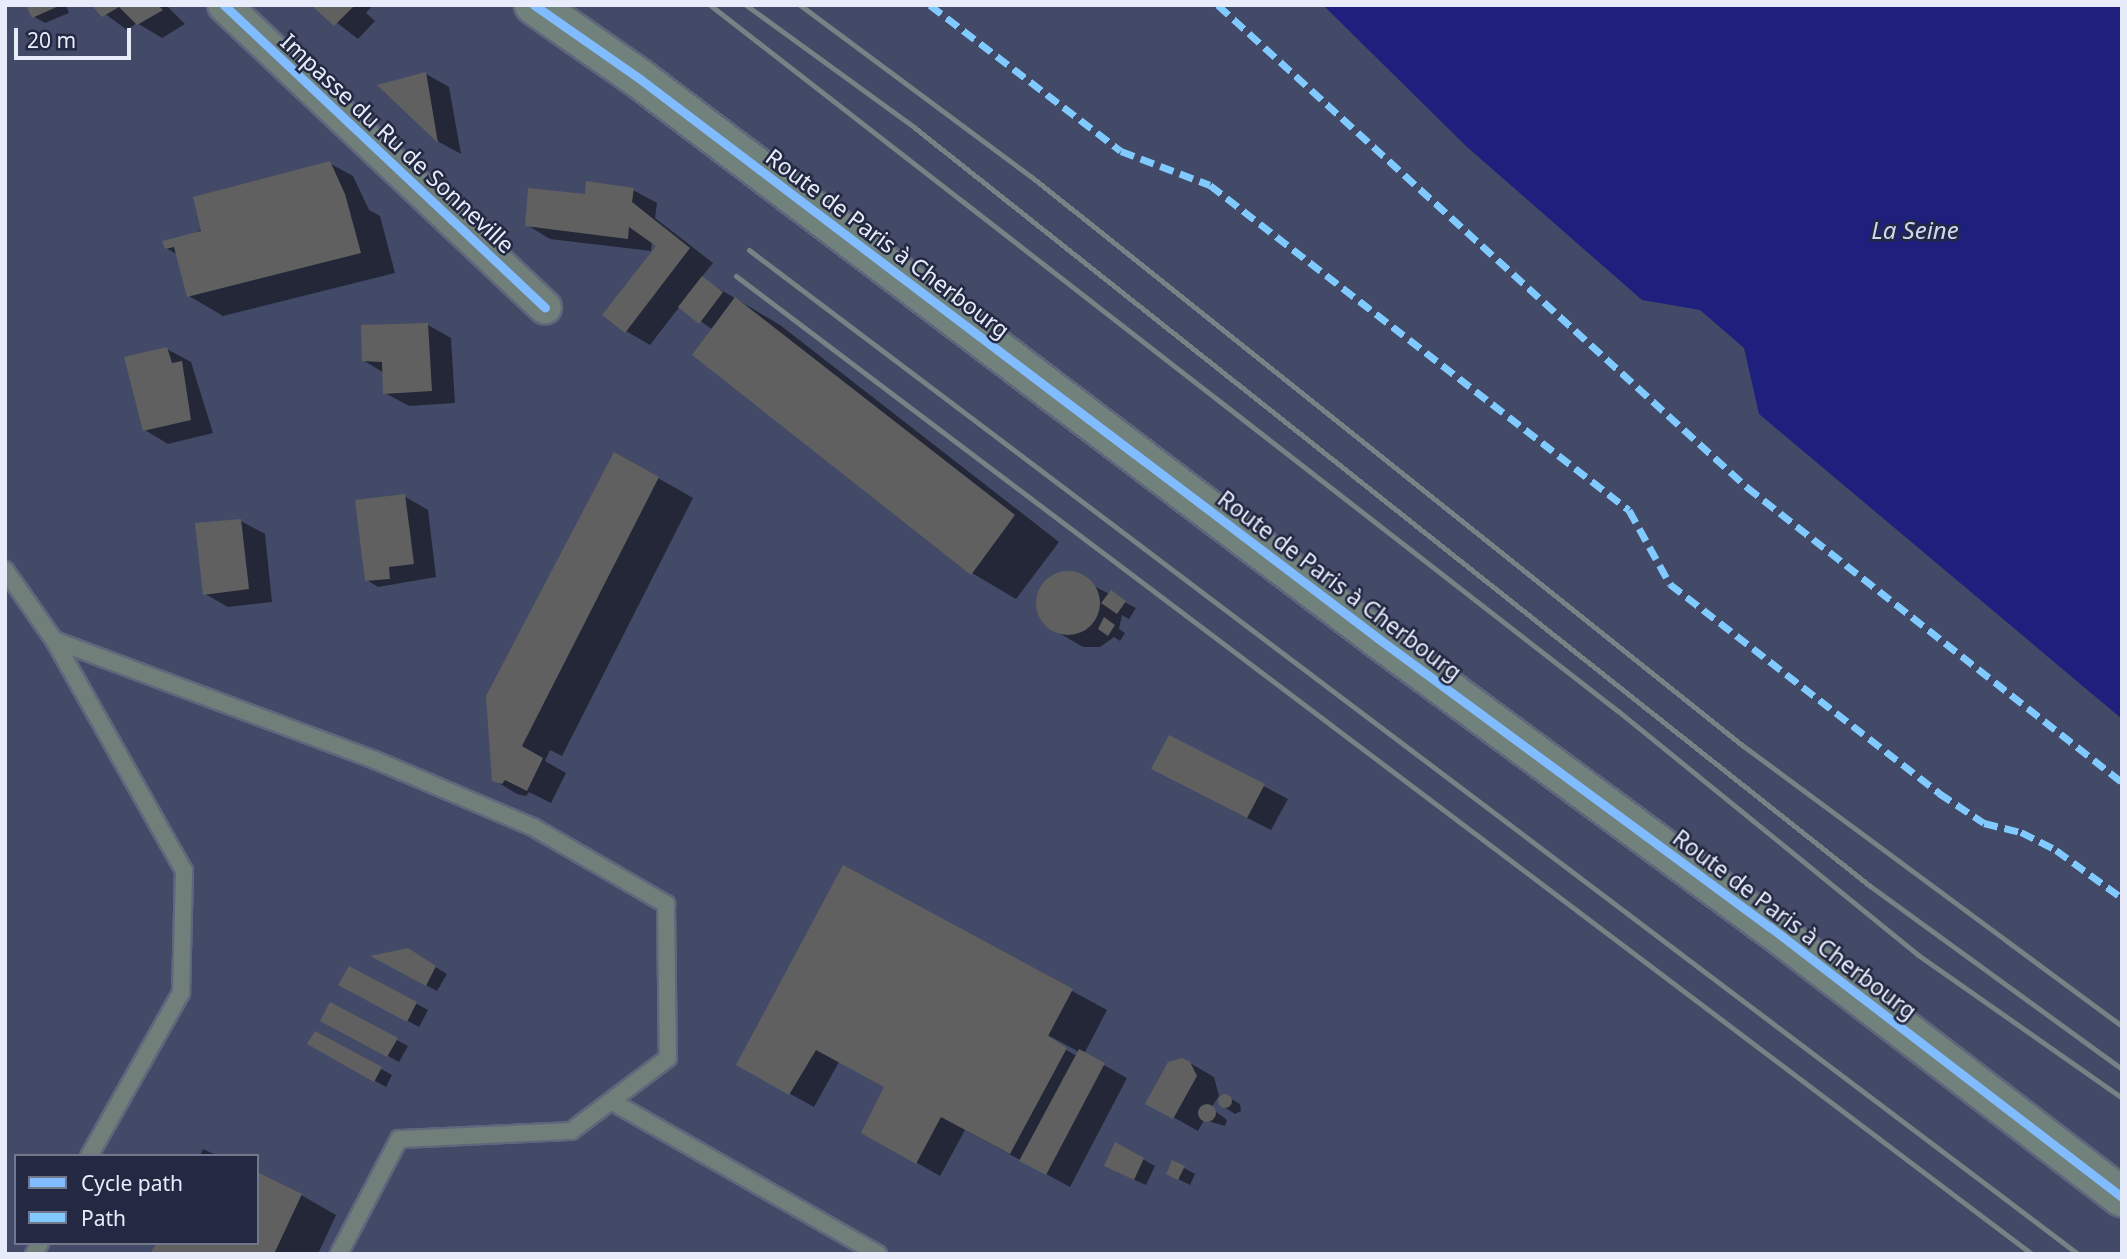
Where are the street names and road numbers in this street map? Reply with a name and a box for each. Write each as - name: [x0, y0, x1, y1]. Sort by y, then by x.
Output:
- street label: Impasse du Ru de Sonneville: [276, 27, 520, 259]
- street label: Route de Paris à Cherbourg: [761, 142, 1015, 344]
- street label: Route de Paris à Cherbourg: [1213, 484, 1467, 686]
- street label: Route de Paris à Cherbourg: [1668, 823, 1922, 1025]

